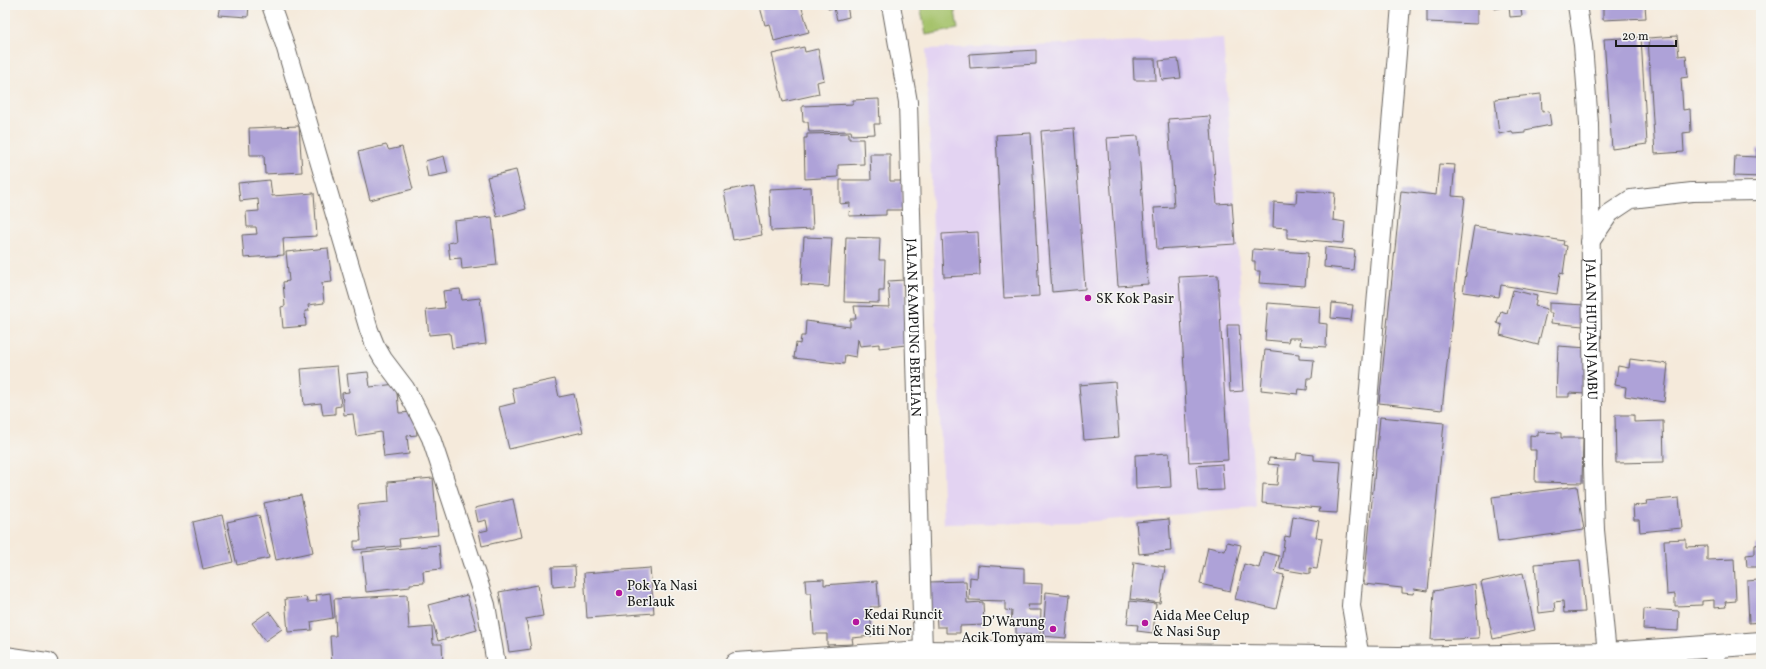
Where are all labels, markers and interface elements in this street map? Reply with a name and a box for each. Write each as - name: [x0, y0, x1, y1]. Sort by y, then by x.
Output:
- scale bar: [1616, 22, 1676, 48]
- text: 20 m: [1622, 29, 1649, 45]
- street label: JALAN KAMPUNG BERLIAN: [901, 238, 925, 417]
- street label: JALAN HUTAN JAMBU: [1580, 259, 1601, 400]
- place label: SK Kok Pasir: [1096, 290, 1174, 309]
- marker: SK Kok Pasir: [1083, 293, 1093, 303]
- place label: Pok Ya Nasi Berlauk: [627, 577, 697, 612]
- marker: Pok Ya Nasi Berlauk: [614, 588, 624, 598]
- place label: Kedai Runcit Siti Nor: [864, 606, 943, 641]
- place label: Aida Mee Celup & Nasi Sup: [1153, 607, 1249, 642]
- place label: D’Warung Acik Tomyam: [962, 613, 1045, 648]
- marker: Kedai Runcit Siti Nor: [851, 617, 861, 627]
- marker: Aida Mee Celup & Nasi Sup: [1140, 618, 1150, 628]
- marker: D’Warung Acik Tomyam: [1048, 624, 1058, 634]

